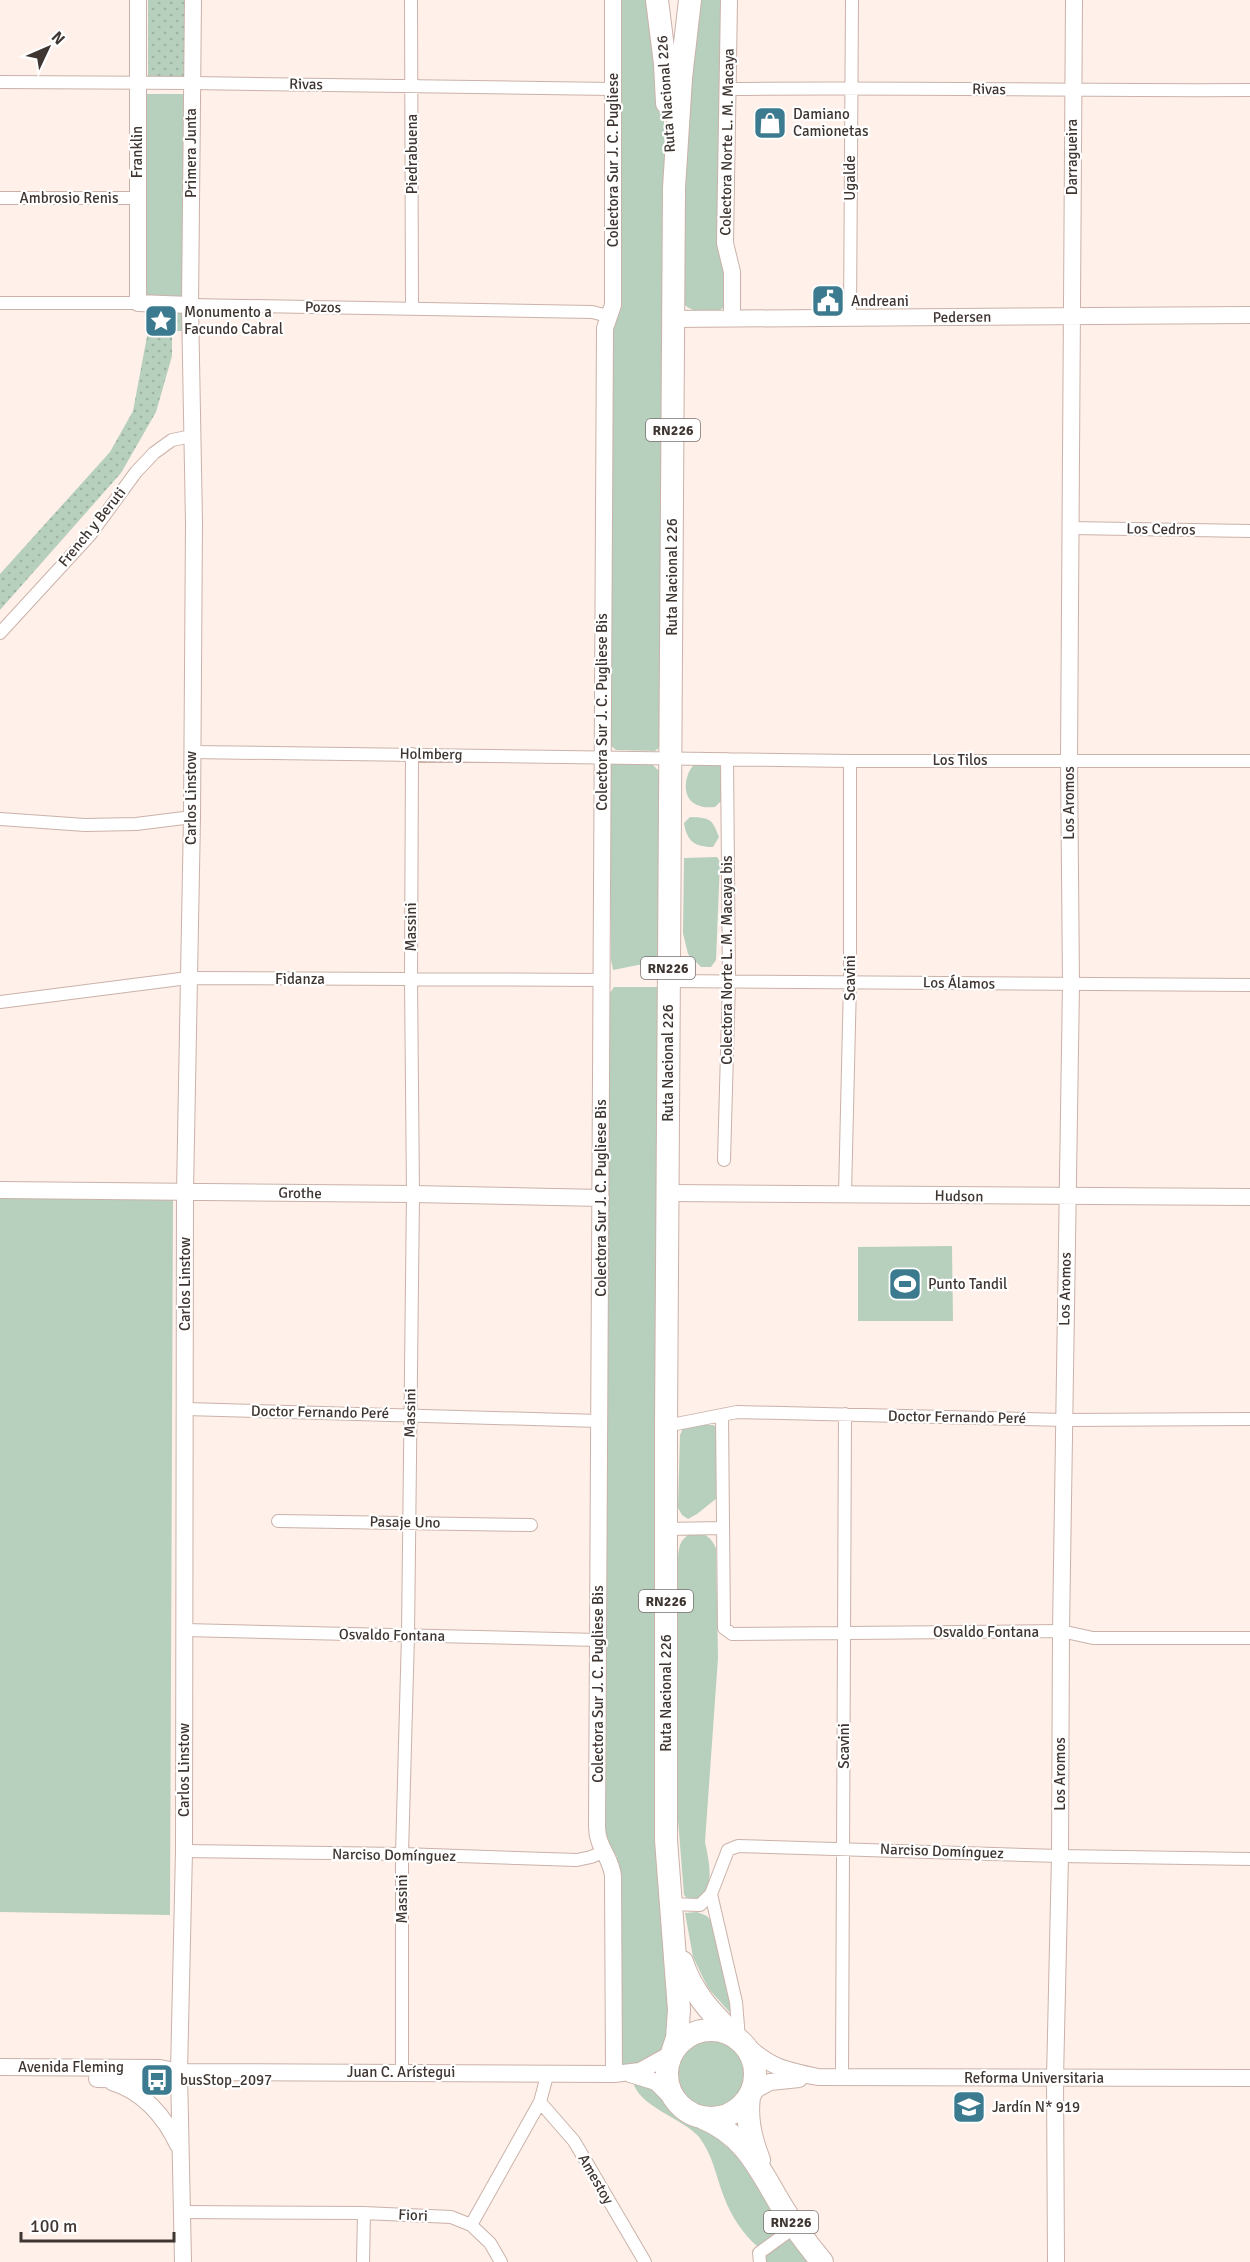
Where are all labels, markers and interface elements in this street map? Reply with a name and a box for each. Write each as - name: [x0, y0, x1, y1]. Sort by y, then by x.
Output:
- north arrow: [18, 18, 78, 78]
- text: N: [47, 27, 69, 49]
- street label: Ruta Nacional 226: [653, 35, 679, 153]
- street label: Colectora Norte L. M. Macaya: [716, 48, 738, 236]
- street label: Colectora Sur J. C. Pugliese: [604, 73, 622, 247]
- street label: Rivas: [289, 75, 324, 93]
- street label: Rivas: [972, 80, 1007, 98]
- shop icon: Damiano Camionetas: [752, 105, 788, 141]
- place label: Damiano Camionetas: [793, 105, 869, 140]
- street label: Primera Junta: [182, 108, 200, 198]
- street label: Piedrabuena: [403, 114, 421, 194]
- street label: Darragueira: [1063, 119, 1081, 195]
- street label: Franklin: [128, 126, 146, 178]
- street label: Ugalde: [841, 155, 859, 201]
- street label: Ambrosio Renis: [20, 189, 119, 207]
- public building icon: Andreani: [810, 283, 846, 319]
- place label: Andreani: [851, 292, 909, 310]
- street label: Pozos: [305, 298, 342, 316]
- place icon: Monumento a Facundo Cabral: [143, 303, 179, 339]
- place label: Monumento a Facundo Cabral: [184, 303, 283, 338]
- street label: Pedersen: [932, 307, 992, 327]
- road number: RN226: [646, 419, 700, 441]
- street label: French y Beruti: [54, 484, 130, 570]
- street label: Ruta Nacional 226: [663, 518, 681, 636]
- street label: Los Cedros: [1126, 519, 1196, 539]
- street label: Colectora Sur J. C. Pugliese Bis: [593, 613, 611, 811]
- street label: Holmberg: [399, 744, 463, 764]
- street label: Carlos Linstow: [182, 751, 200, 845]
- street label: Los Tilos: [932, 751, 988, 769]
- street label: Los Aromos: [1060, 766, 1078, 840]
- street label: Colectora Norte L. M. Macaya bis: [718, 855, 736, 1065]
- street label: Massini: [402, 902, 420, 952]
- street label: Scavini: [841, 955, 859, 1001]
- road number: RN226: [641, 957, 695, 979]
- street label: Fidanza: [275, 970, 325, 988]
- street label: Los Álamos: [923, 972, 996, 993]
- street label: Ruta Nacional 226: [659, 1004, 677, 1122]
- street label: Colectora Sur J. C. Pugliese Bis: [592, 1099, 610, 1297]
- street label: Grothe: [278, 1184, 322, 1202]
- street label: Hudson: [934, 1187, 984, 1205]
- street label: Carlos Linstow: [176, 1237, 194, 1331]
- street label: Los Aromos: [1055, 1252, 1075, 1326]
- sports icon: Punto Tandil: [887, 1266, 923, 1302]
- place label: Punto Tandil: [928, 1275, 1007, 1293]
- street label: Massini: [401, 1388, 419, 1438]
- street label: Doctor Fernando Peré: [251, 1402, 389, 1422]
- street label: Doctor Fernando Peré: [888, 1407, 1026, 1427]
- street label: Pasaje Uno: [369, 1512, 441, 1532]
- street label: Colectora Sur J. C. Pugliese Bis: [589, 1585, 607, 1783]
- road number: RN226: [639, 1590, 693, 1612]
- street label: Osvaldo Fontana: [933, 1623, 1039, 1641]
- street label: Osvaldo Fontana: [339, 1625, 445, 1645]
- street label: Ruta Nacional 226: [657, 1634, 675, 1752]
- street label: Carlos Linstow: [175, 1723, 193, 1817]
- street label: Scavini: [835, 1723, 853, 1769]
- street label: Los Aromos: [1051, 1737, 1069, 1811]
- street label: Narciso Domínguez: [880, 1840, 1005, 1862]
- street label: Narciso Domínguez: [332, 1845, 456, 1865]
- street label: Massini: [393, 1874, 411, 1924]
- street label: Avenida Fleming: [18, 2058, 124, 2076]
- bus stop icon: busStop_2097: [139, 2062, 175, 2098]
- street label: Juan C. Arístegui: [347, 2063, 455, 2081]
- street label: Reforma Universitaria: [964, 2069, 1104, 2087]
- place label: busStop_2097: [180, 2071, 272, 2089]
- school or university icon: Jardín N* 919: [951, 2089, 987, 2125]
- place label: Jardín N* 919: [992, 2098, 1080, 2116]
- street label: Amestoy: [574, 2151, 618, 2207]
- scale bar: [21, 2205, 174, 2243]
- street label: Fiori: [398, 2205, 428, 2225]
- road number: RN226: [764, 2211, 818, 2233]
- text: 100 m: [30, 2215, 77, 2237]

